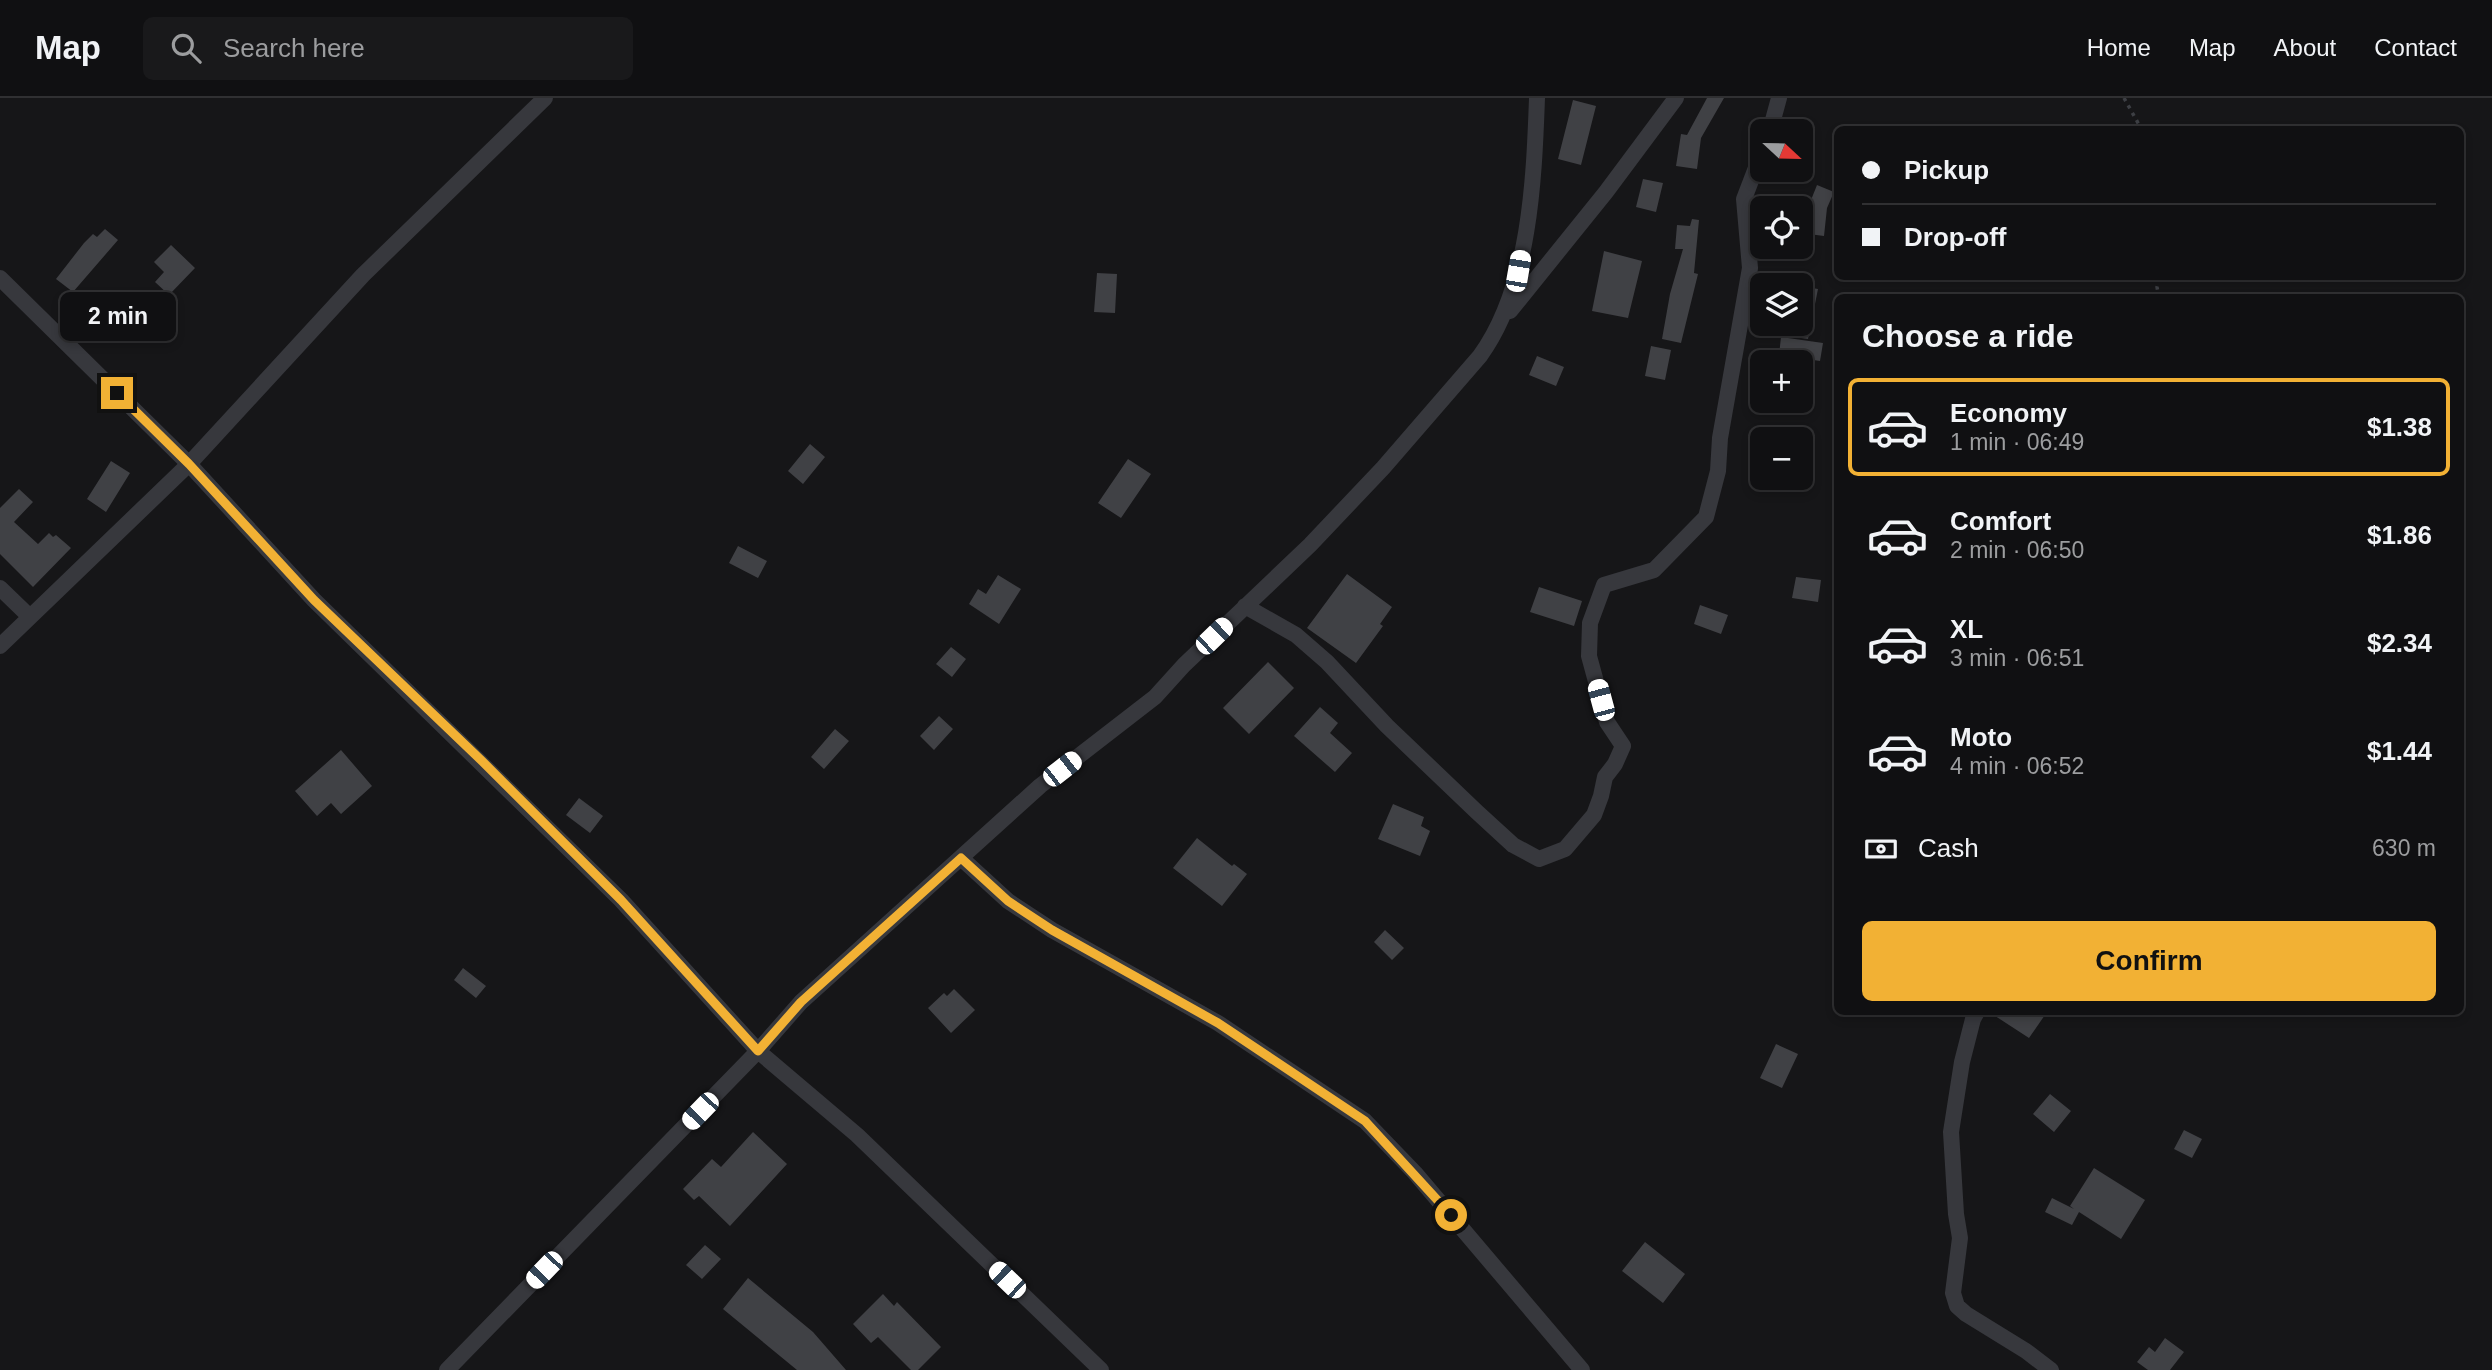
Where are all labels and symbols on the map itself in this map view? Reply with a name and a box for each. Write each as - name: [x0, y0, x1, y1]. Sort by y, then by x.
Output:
- north arrow: [1750, 119, 1813, 182]
- car: [1505, 248, 1532, 294]
- callout: 2 min: [59, 292, 175, 341]
- route end: [101, 377, 133, 409]
- car: [1192, 614, 1237, 658]
- car: [1586, 677, 1617, 723]
- car: [1039, 748, 1086, 790]
- car: [678, 1089, 723, 1133]
- route start: [1435, 1199, 1467, 1231]
- car: [522, 1248, 567, 1292]
- car: [985, 1258, 1030, 1302]

